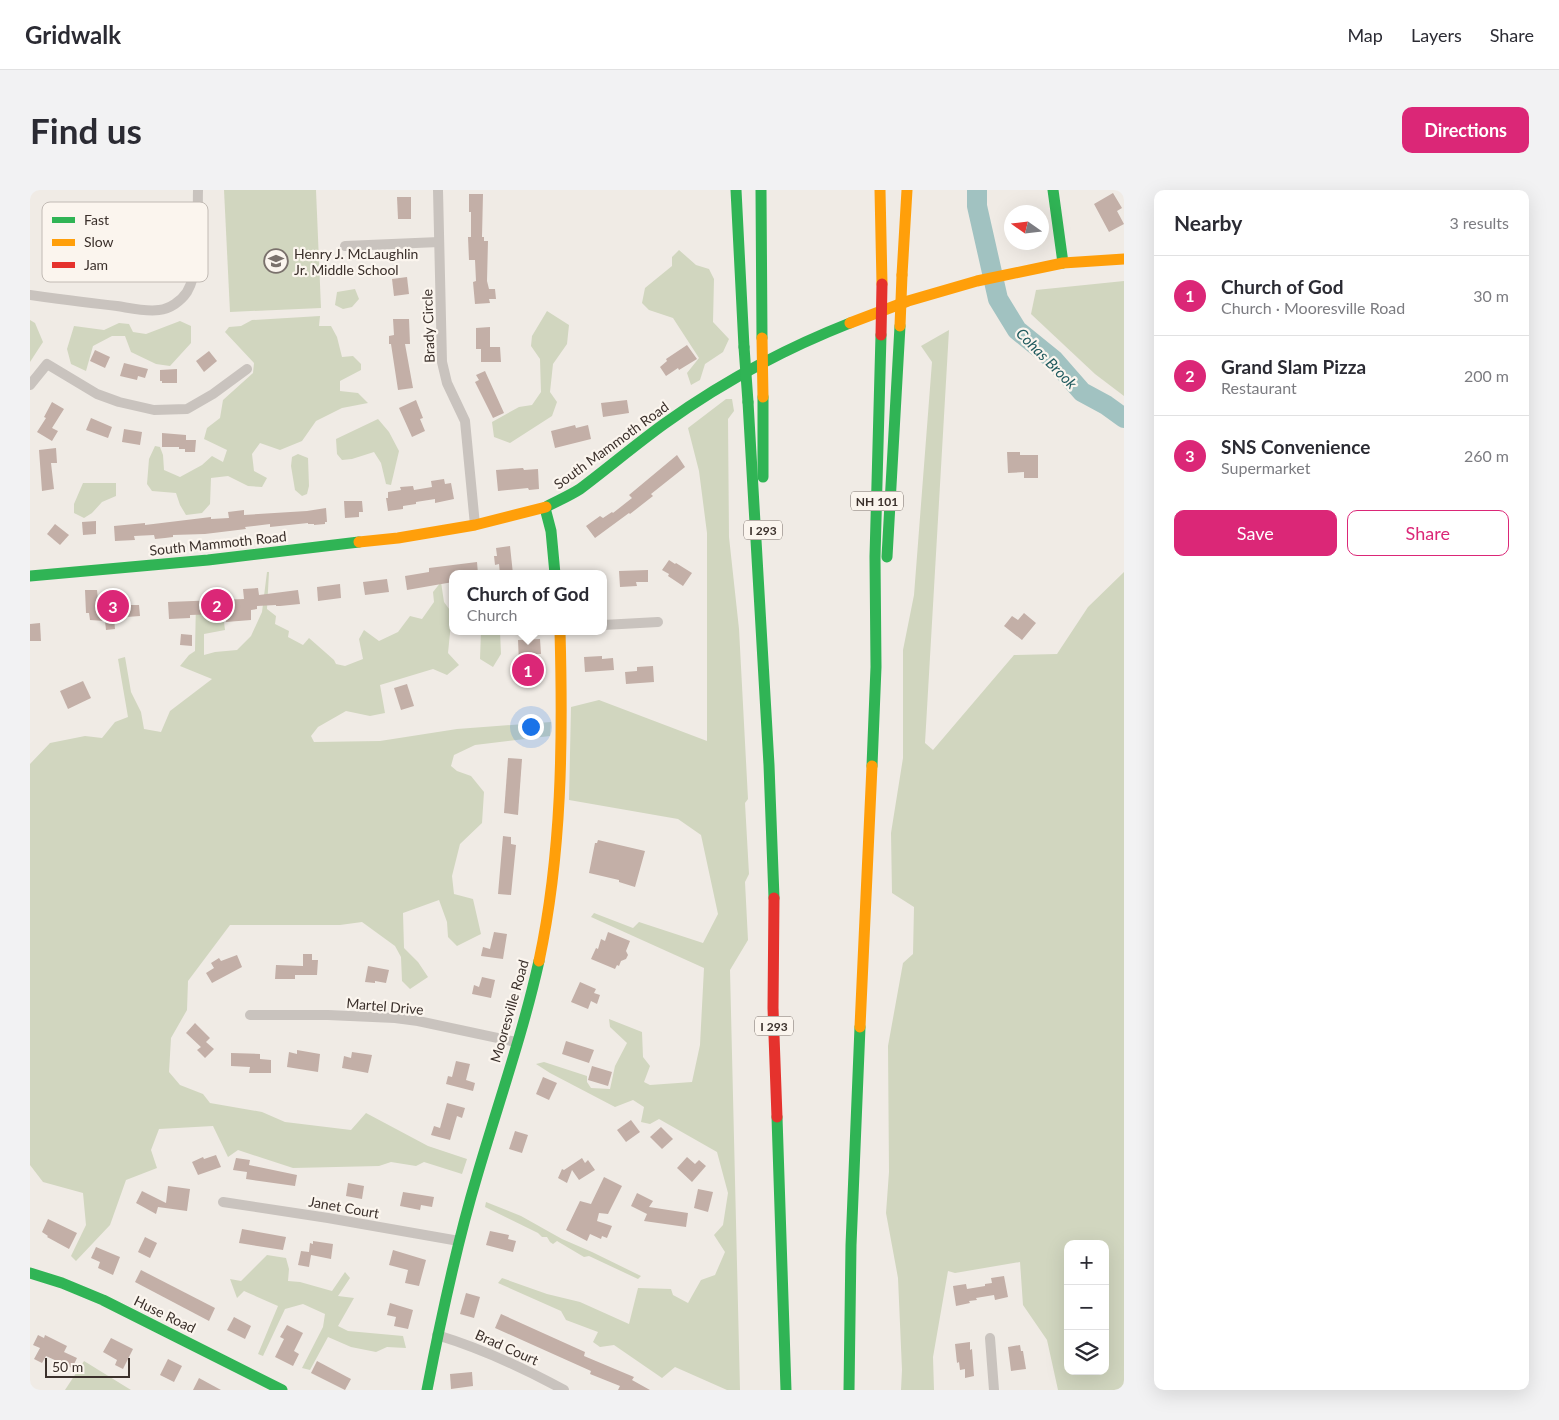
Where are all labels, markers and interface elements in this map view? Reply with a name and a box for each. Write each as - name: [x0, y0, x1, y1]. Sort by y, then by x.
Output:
- text: Gridwalk: [25, 20, 121, 49]
- text: Map: [1347, 24, 1383, 46]
- text: Layers: [1411, 24, 1462, 46]
- text: Share: [1490, 24, 1534, 46]
- button: Directions: [1402, 107, 1529, 153]
- text: Find us: [30, 109, 142, 151]
- legend: [42, 202, 208, 282]
- north arrow: [1004, 205, 1049, 250]
- text: Nearby: [1174, 210, 1242, 235]
- text: Fast: [84, 211, 109, 228]
- text: 3 results: [1449, 213, 1509, 232]
- text: Slow: [84, 233, 114, 250]
- place label: Henry J. McLaughlin Jr. Middle School: [294, 245, 418, 278]
- school or university icon: Henry J. McLaughlin Jr. Middle School: [263, 248, 289, 274]
- text: Jam: [84, 256, 108, 273]
- text: Church of God: [1221, 275, 1343, 298]
- text: 1: [1185, 286, 1195, 305]
- text: 30 m: [1473, 286, 1509, 305]
- street label: Brady Circle: [418, 289, 438, 363]
- text: Church · Mooresville Road: [1221, 298, 1405, 317]
- water label: Cohas Brook: [1013, 324, 1082, 393]
- text: Grand Slam Pizza: [1221, 355, 1366, 378]
- text: 2: [1185, 366, 1195, 385]
- text: 200 m: [1464, 366, 1509, 385]
- text: Restaurant: [1221, 378, 1297, 397]
- street label: South Mammoth Road: [550, 398, 672, 492]
- text: SNS Convenience: [1221, 435, 1370, 458]
- text: 3: [1185, 446, 1195, 465]
- text: 260 m: [1464, 446, 1509, 465]
- text: Supermarket: [1221, 458, 1310, 477]
- road number: NH 101: [851, 492, 903, 511]
- button: Save: [1174, 510, 1337, 556]
- button: Share: [1347, 510, 1509, 556]
- road number: I 293: [744, 520, 782, 540]
- street label: South Mammoth Road: [149, 527, 287, 559]
- popup: [449, 570, 607, 635]
- text: Church of God: [467, 582, 589, 605]
- pin: 2: [201, 586, 233, 624]
- pin: 3: [97, 587, 129, 625]
- text: Church: [467, 605, 517, 624]
- pin: 1: [512, 651, 544, 689]
- your location: [518, 714, 544, 740]
- street label: Mooresville Road: [486, 958, 532, 1064]
- street label: Martel Drive: [346, 994, 424, 1018]
- road number: I 293: [755, 1016, 793, 1036]
- street label: Janet Court: [307, 1192, 381, 1222]
- map controls: [1064, 1240, 1109, 1375]
- button: +: [1064, 1240, 1109, 1285]
- button: −: [1064, 1285, 1109, 1330]
- street label: Huse Road: [131, 1292, 199, 1336]
- street label: Brad Court: [473, 1326, 541, 1368]
- button: layers: [1064, 1330, 1109, 1375]
- scale bar: [45, 1355, 130, 1378]
- text: 50 m: [52, 1358, 83, 1375]

